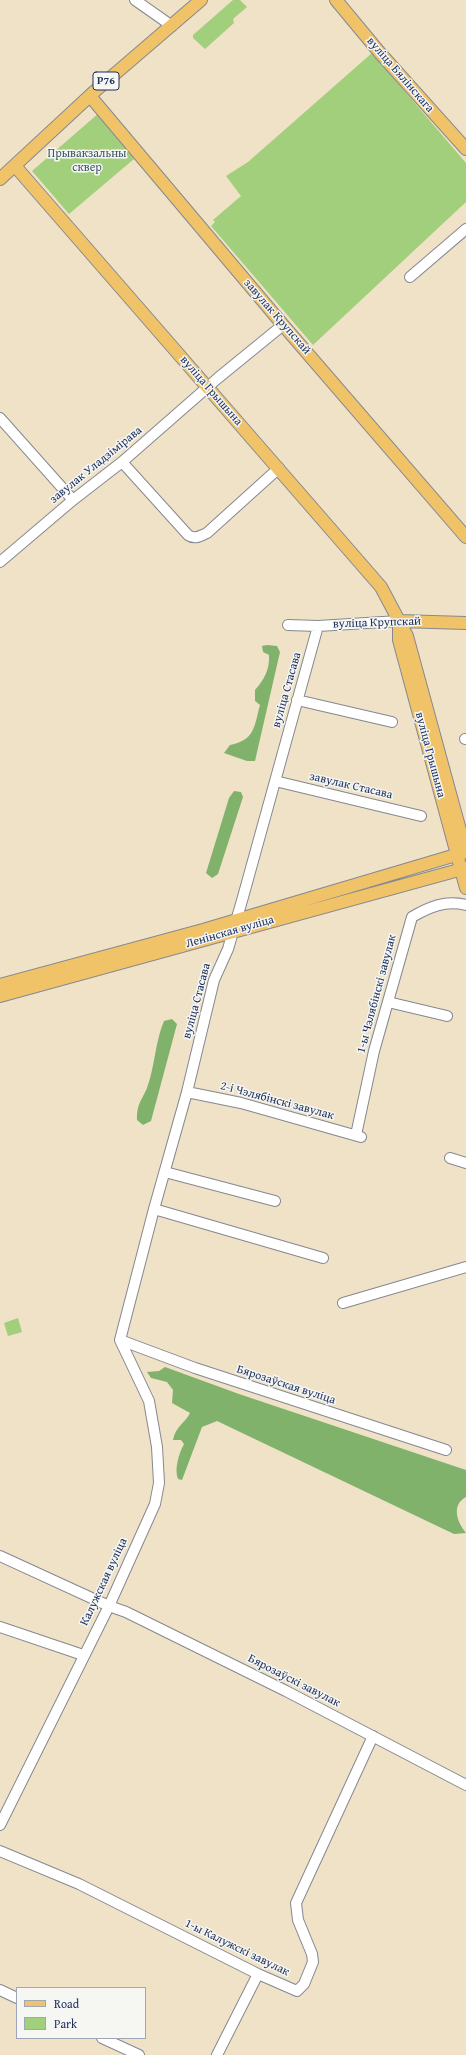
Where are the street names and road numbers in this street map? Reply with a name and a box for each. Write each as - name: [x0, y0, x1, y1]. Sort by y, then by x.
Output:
- street label: вуліца Бялінскага: [363, 34, 437, 116]
- road number: Р76: [93, 72, 119, 90]
- street label: завулак Крупскай: [240, 276, 314, 358]
- street label: вуліца Грышына: [177, 353, 245, 429]
- street label: завулак Уладзімірава: [47, 423, 145, 507]
- street label: вуліца Крупскай: [333, 614, 421, 632]
- street label: вуліца Стасава: [269, 651, 305, 729]
- street label: вуліца Грышына: [412, 711, 448, 799]
- street label: завулак Стасава: [308, 769, 394, 803]
- street label: Ленінская вуліца: [184, 913, 276, 951]
- street label: 1-ы Чэлябінскі завулак: [354, 933, 400, 1055]
- street label: вуліца Стасава: [180, 962, 214, 1040]
- street label: 2-і Чэлябінскі завулак: [219, 1079, 335, 1123]
- street label: Бярозаўская вуліца: [235, 1362, 337, 1408]
- street label: Калужская вуліца: [77, 1536, 131, 1628]
- street label: Бярозаўскі завулак: [245, 1652, 343, 1710]
- street label: 1-ы Калужскі завулак: [182, 1916, 292, 1980]

